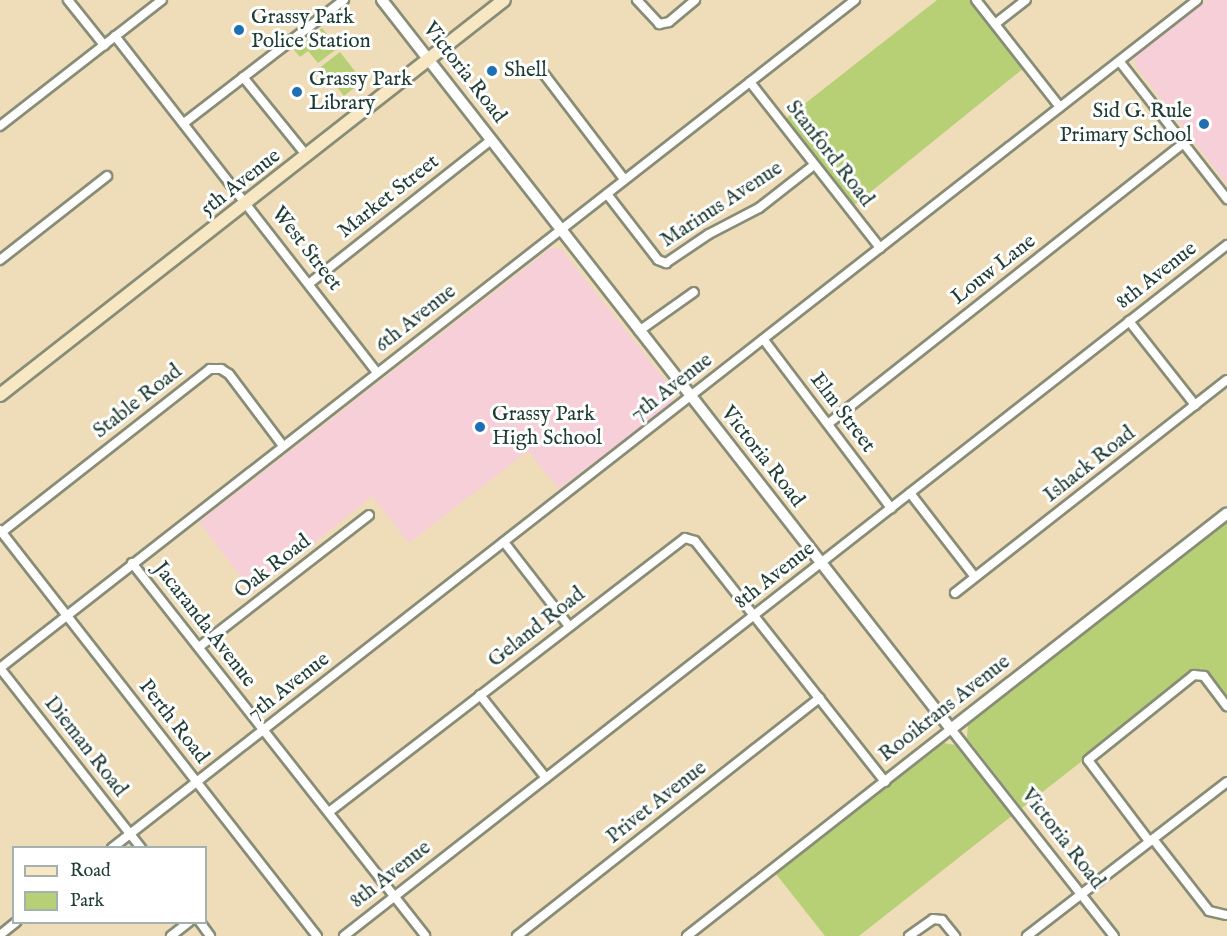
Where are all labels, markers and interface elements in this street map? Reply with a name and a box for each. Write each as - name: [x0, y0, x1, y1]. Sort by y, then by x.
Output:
- place label: Grassy Park Police Station: [251, 5, 371, 55]
- street label: Victoria Road: [417, 18, 511, 128]
- marker: Grassy Park Police Station: [232, 23, 246, 37]
- place label: Shell: [504, 58, 547, 84]
- marker: Shell: [485, 64, 499, 78]
- place label: Grassy Park Library: [309, 67, 412, 117]
- marker: Grassy Park Library: [290, 85, 304, 99]
- street label: Stanford Road: [780, 96, 878, 212]
- place label: Sid G. Rule Primary School: [1059, 99, 1192, 149]
- marker: Sid G. Rule Primary School: [1197, 117, 1211, 131]
- street label: 5th Avenue: [196, 144, 286, 222]
- street label: Market Street: [334, 150, 444, 244]
- street label: Marinus Avenue: [656, 156, 788, 254]
- street label: West Street: [265, 202, 347, 296]
- street label: Louw Lane: [947, 229, 1041, 311]
- street label: 8th Avenue: [1112, 237, 1202, 315]
- street label: 6th Avenue: [370, 280, 462, 358]
- street label: 7th Avenue: [626, 348, 718, 428]
- street label: Stable Road: [89, 360, 187, 444]
- street label: Elm Street: [804, 368, 880, 458]
- place label: Grassy Park High School: [492, 402, 602, 452]
- street label: Victoria Road: [715, 402, 809, 512]
- marker: Grassy Park High School: [473, 420, 487, 434]
- street label: Ishack Road: [1039, 422, 1141, 508]
- street label: Oak Road: [230, 529, 316, 605]
- street label: 8th Avenue: [730, 537, 820, 615]
- street label: Jacaranda Avenue: [147, 557, 261, 693]
- street label: Geland Road: [484, 582, 590, 674]
- street label: 7th Avenue: [243, 647, 335, 727]
- street label: Rooikrans Avenue: [874, 650, 1016, 768]
- street label: Perth Road: [132, 675, 214, 769]
- street label: Dieman Road: [38, 692, 132, 802]
- street label: Privet Avenue: [602, 756, 712, 850]
- street label: Victoria Road: [1015, 784, 1109, 894]
- street label: 8th Avenue: [346, 836, 436, 914]
- legend: [12, 846, 207, 924]
- text: Road: [70, 860, 111, 883]
- text: Park: [70, 890, 104, 913]

